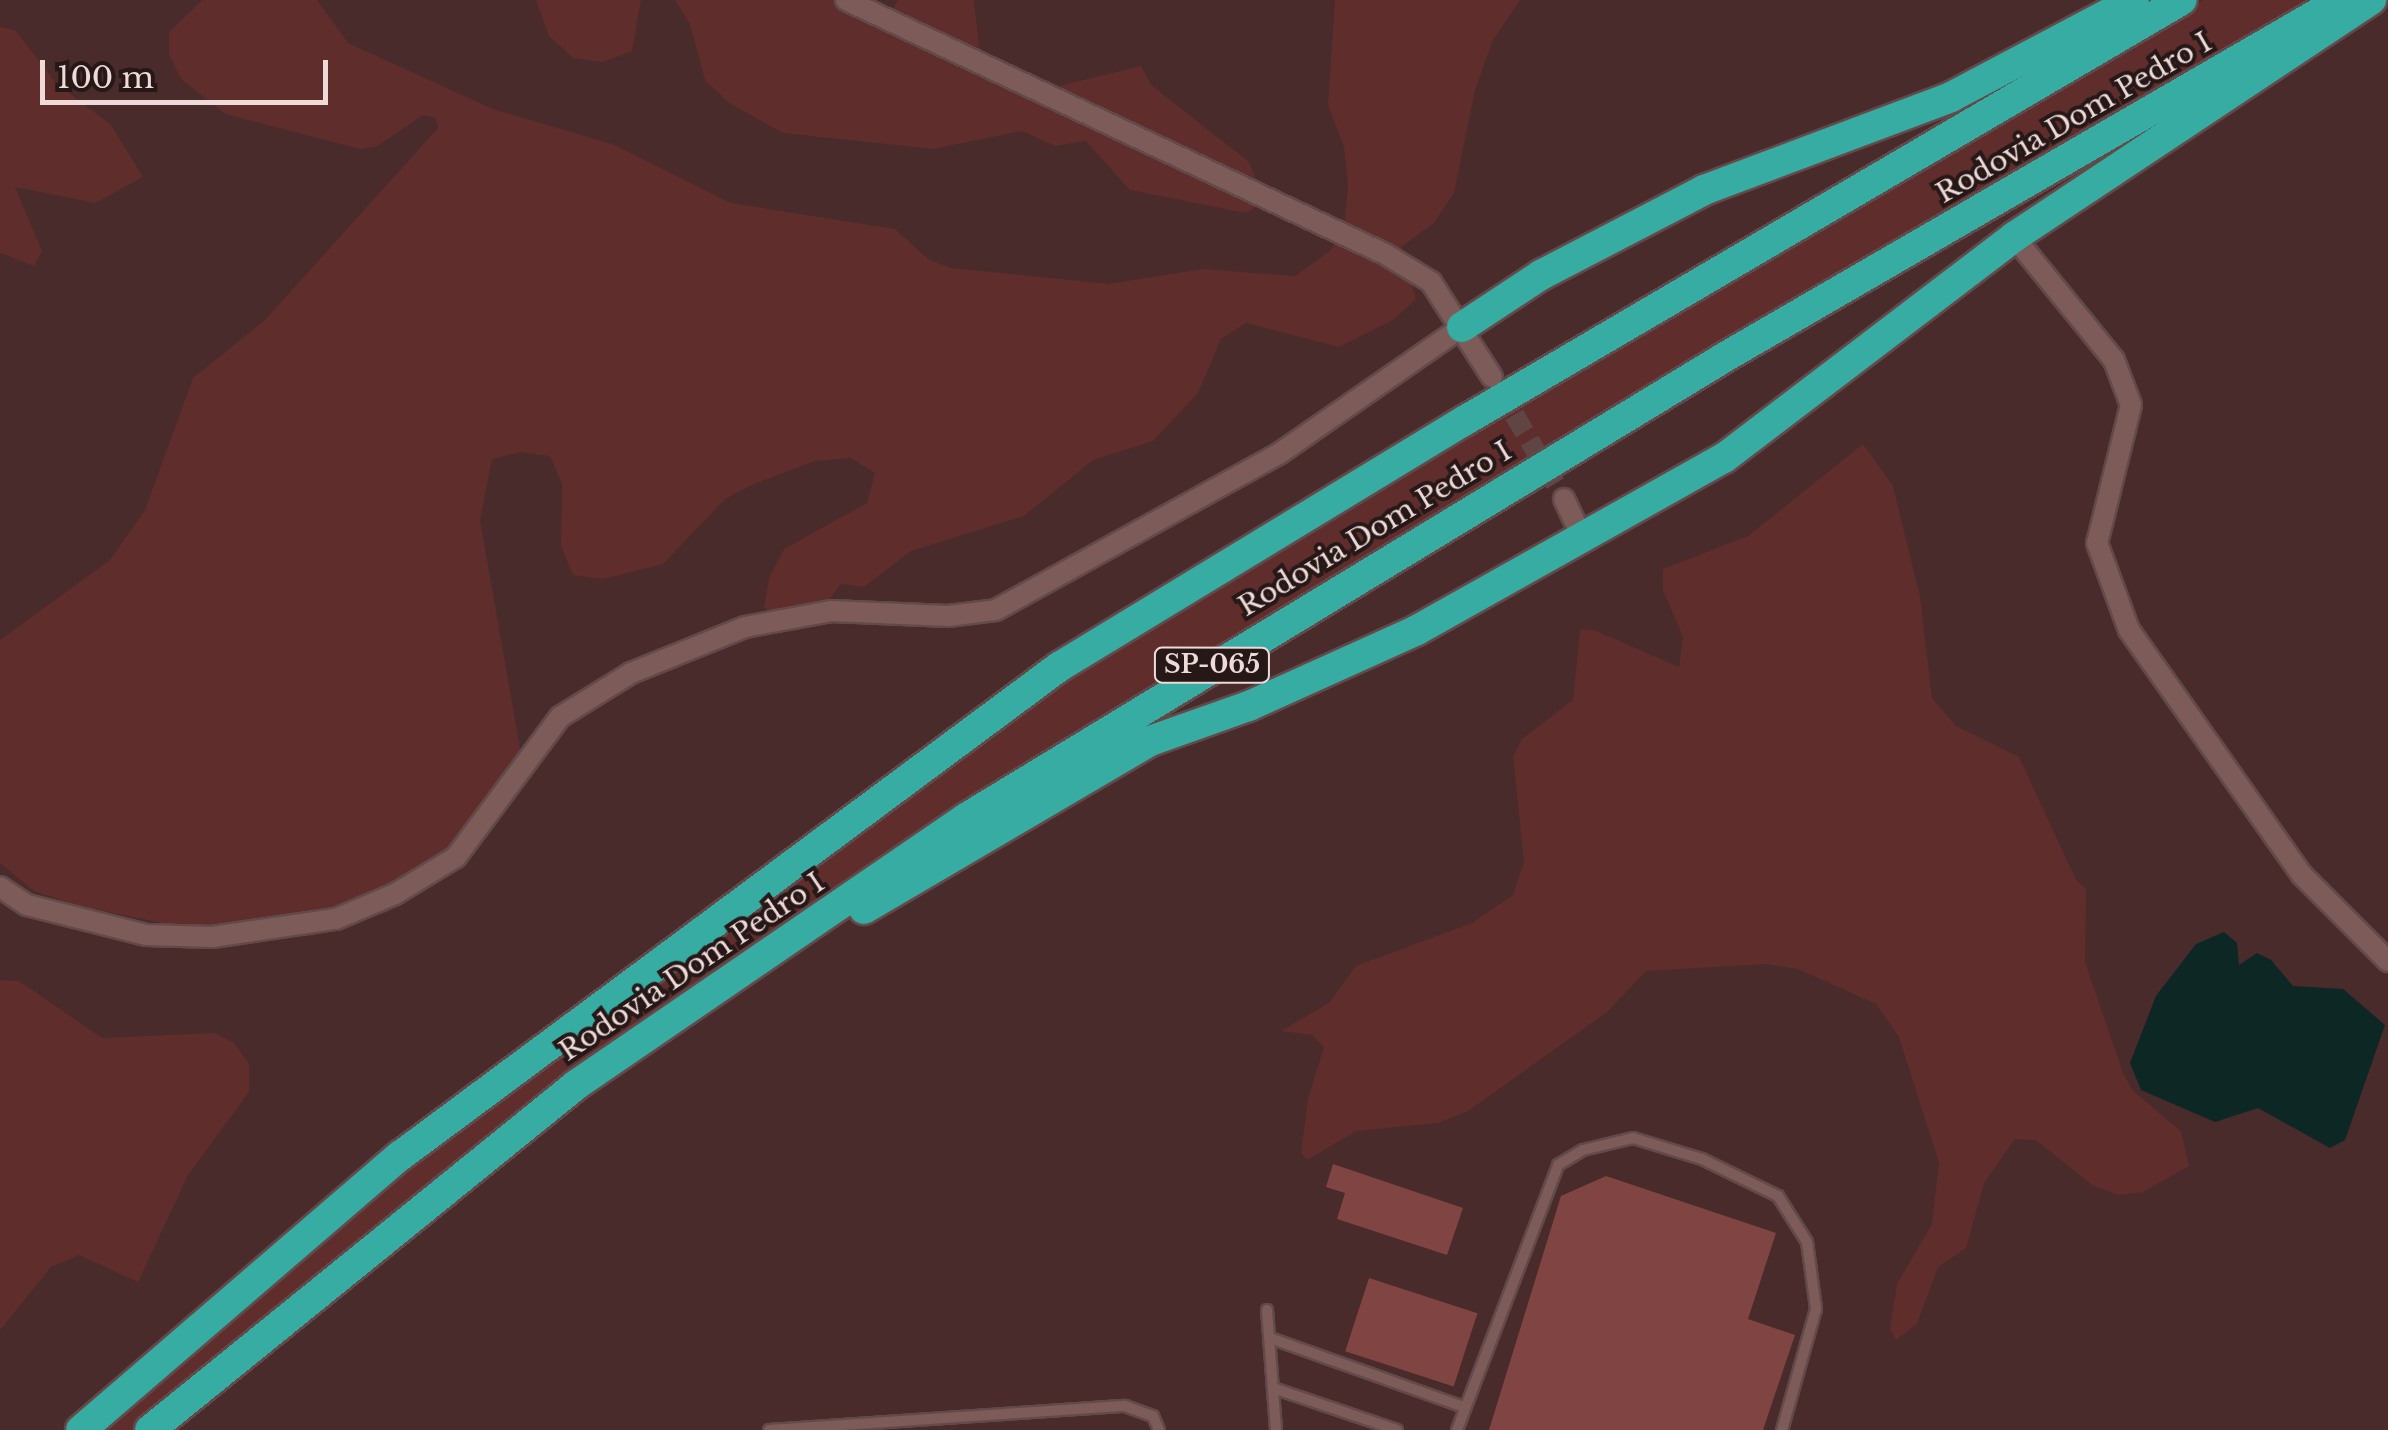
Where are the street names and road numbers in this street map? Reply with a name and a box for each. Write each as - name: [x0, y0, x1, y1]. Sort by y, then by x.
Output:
- street label: Rodovia Dom Pedro I: [1930, 25, 2218, 211]
- street label: Rodovia Dom Pedro I: [1232, 434, 1518, 624]
- road number: SP-065: [1152, 645, 1272, 685]
- street label: Rodovia Dom Pedro I: [553, 866, 831, 1068]

